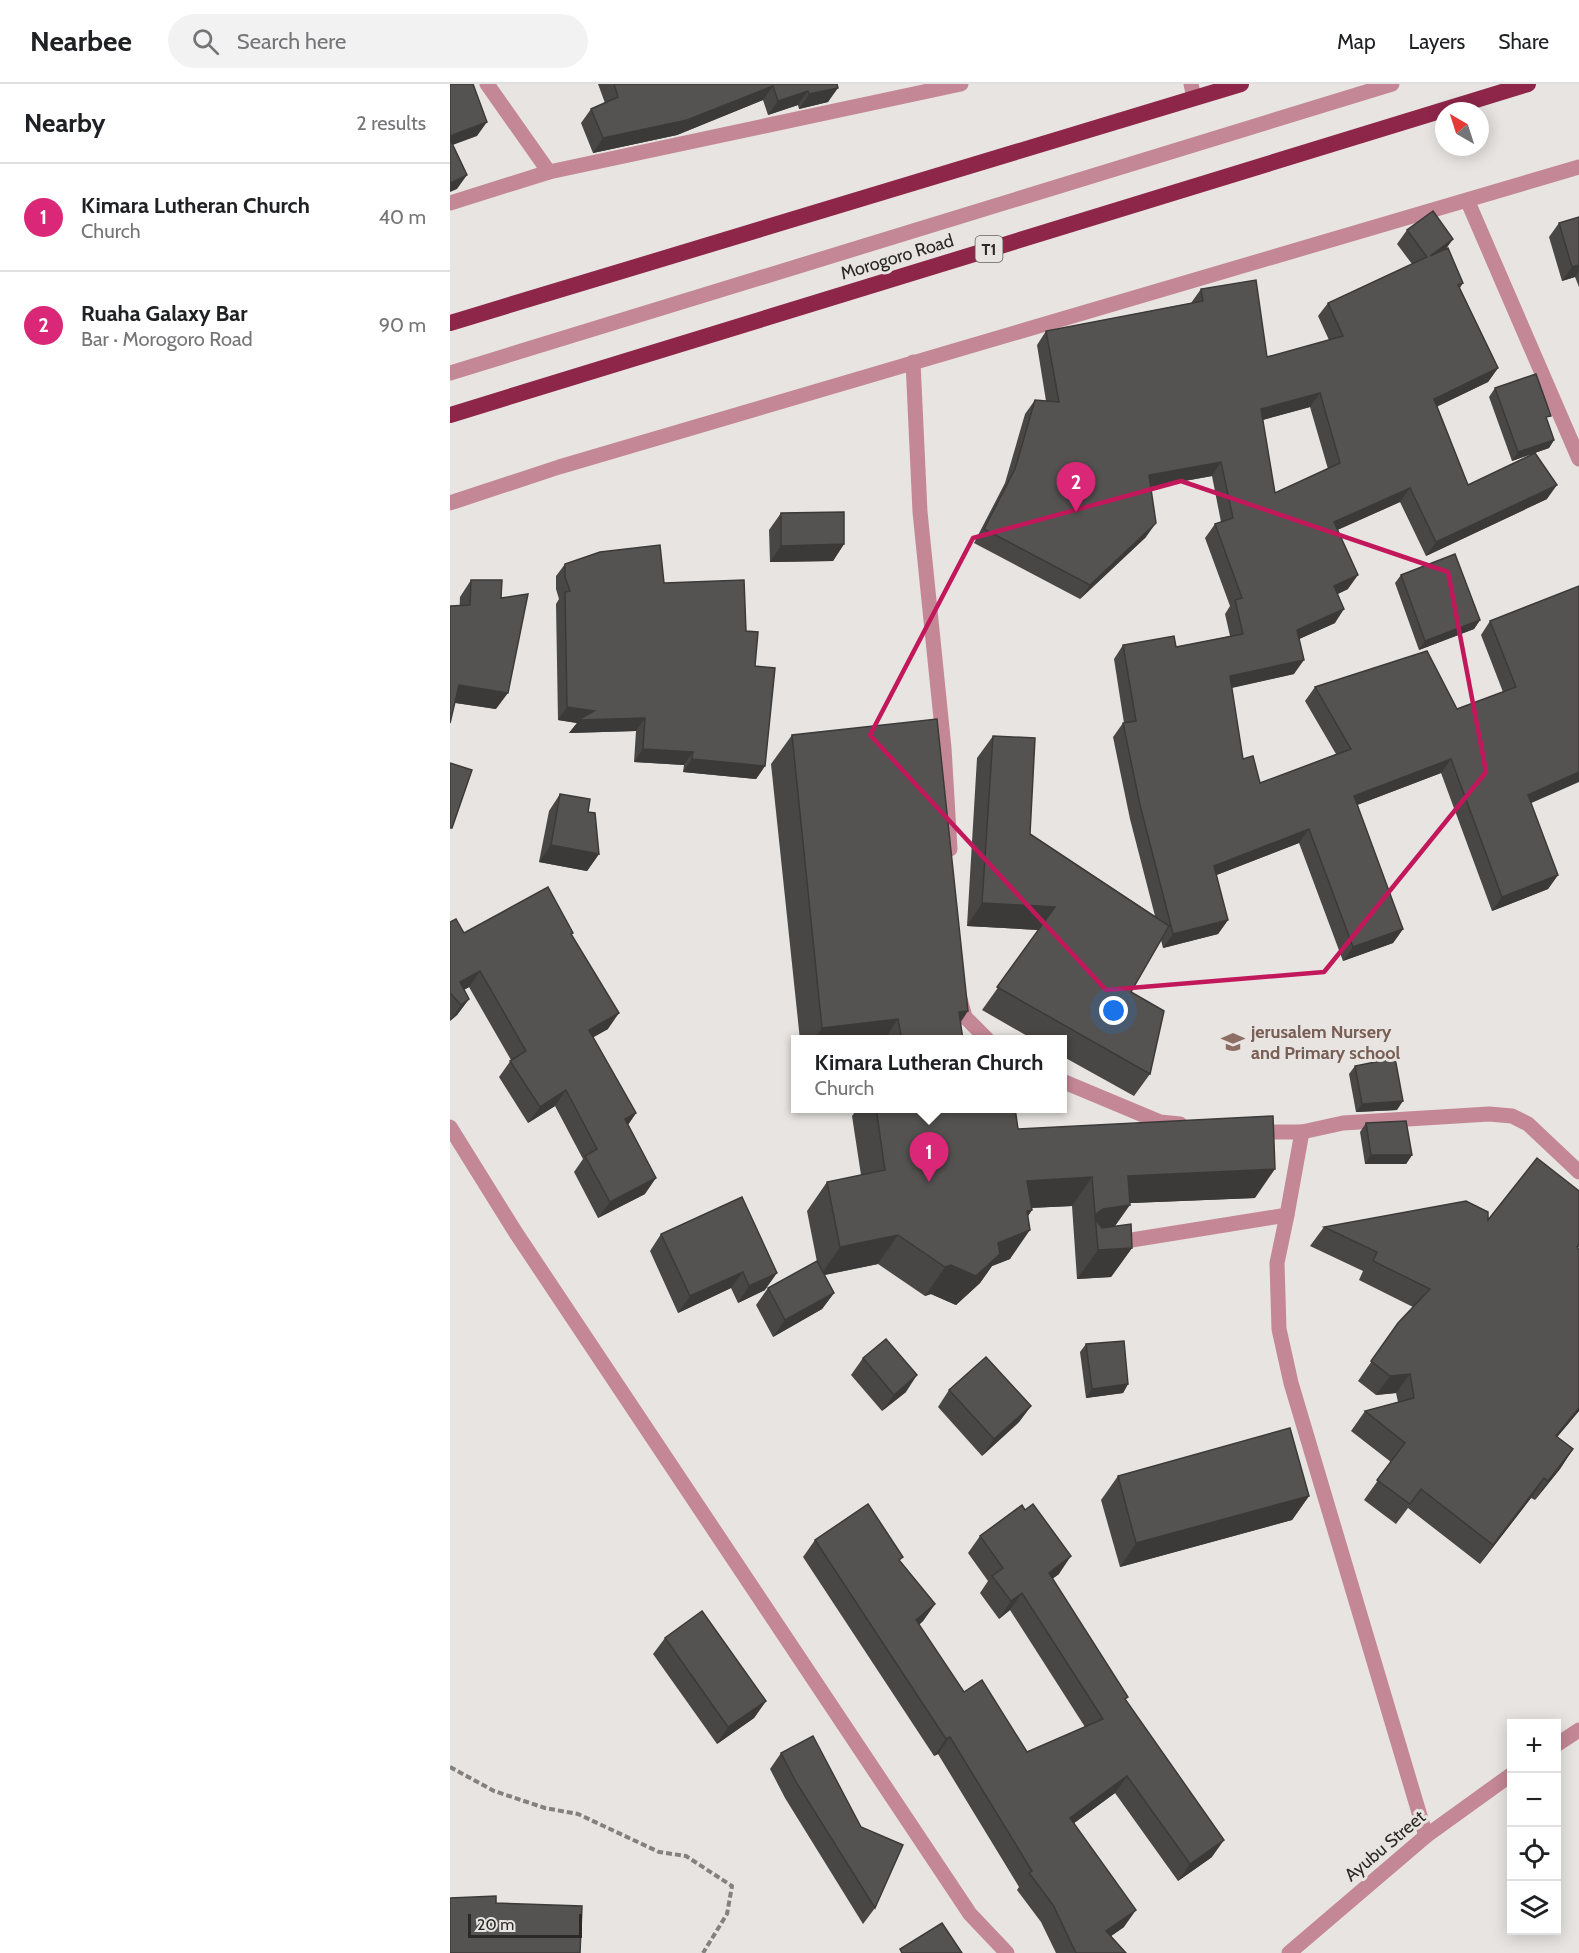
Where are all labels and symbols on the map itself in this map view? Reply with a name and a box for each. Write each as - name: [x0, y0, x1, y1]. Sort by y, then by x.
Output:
- north arrow: [1435, 102, 1489, 156]
- street label: Morogoro Road: [838, 229, 956, 285]
- road number: T1: [976, 236, 1002, 262]
- pin: 2: [1056, 462, 1096, 512]
- your location: [1099, 996, 1128, 1025]
- place label: jerusalem Nursery and Primary school: [1250, 1021, 1401, 1064]
- school or university icon: jerusalem Nursery and Primary school: [1220, 1029, 1246, 1055]
- pin: 1: [910, 1132, 948, 1182]
- street label: Ayubu Street: [1340, 1806, 1430, 1886]
- scale bar: [468, 1911, 582, 1938]

